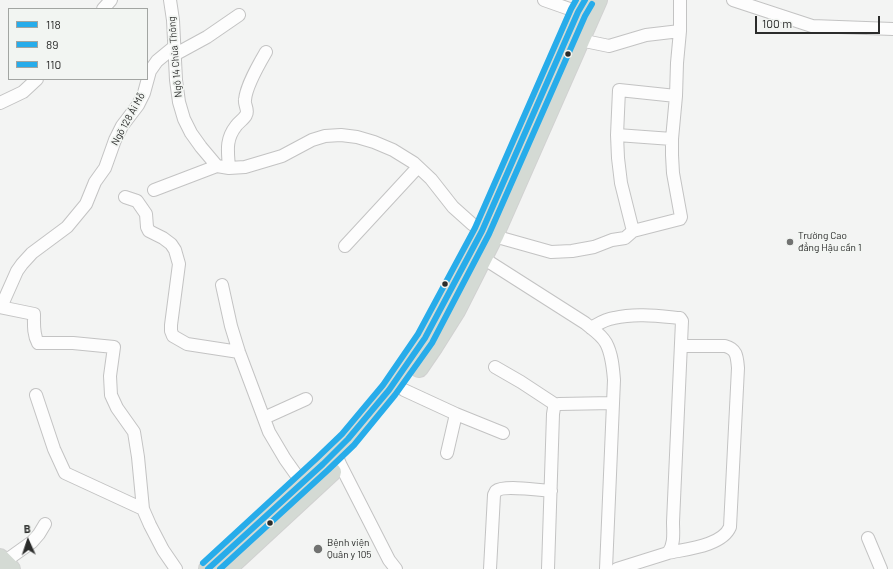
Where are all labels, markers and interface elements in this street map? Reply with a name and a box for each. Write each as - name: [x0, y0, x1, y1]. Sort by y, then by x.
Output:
- legend: [8, 8, 148, 80]
- scale bar: [757, 8, 882, 34]
- street label: Ngõ 14 Chùa Thông: [165, 16, 185, 98]
- text: 100 m: [762, 16, 792, 30]
- text: 118: [46, 17, 61, 31]
- text: 89: [46, 37, 59, 51]
- unlabelled marker: [563, 49, 573, 59]
- text: 110: [46, 57, 61, 71]
- street label: Ngõ 128 Ái Mỗ: [109, 90, 147, 148]
- place label: Trường Cao đẳng Hậu cần 1: [798, 230, 861, 254]
- marker: Trường Cao đẳng Hậu cần 1: [785, 237, 795, 247]
- unlabelled marker: [440, 279, 450, 289]
- unlabelled marker: [265, 518, 275, 528]
- north arrow: [8, 521, 48, 561]
- text: B: [24, 522, 31, 535]
- place label: Bệnh viện Quân y 105: [327, 537, 372, 560]
- marker: Bệnh viện Quân y 105: [312, 543, 324, 555]

